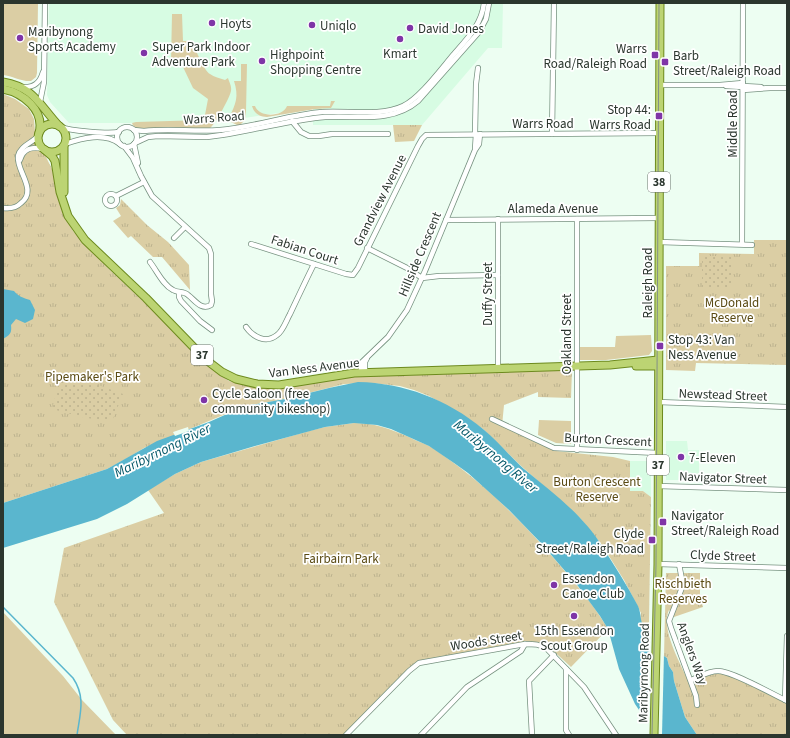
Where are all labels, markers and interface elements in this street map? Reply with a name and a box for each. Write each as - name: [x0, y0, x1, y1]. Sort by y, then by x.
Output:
- place label: Hoyts: [220, 15, 252, 33]
- place label: Uniqlo: [320, 17, 356, 35]
- marker: Hoyts: [207, 18, 217, 28]
- marker: Uniqlo: [307, 20, 317, 30]
- place label: David Jones: [418, 20, 484, 38]
- place label: Maribynong Sports Academy: [28, 23, 116, 56]
- marker: David Jones: [405, 23, 415, 33]
- marker: Maribynong Sports Academy: [15, 33, 25, 43]
- marker: Kmart: [395, 34, 405, 44]
- place label: Super Park Indoor Adventure Park: [152, 38, 251, 71]
- place label: Warrs Road/Raleigh Road: [544, 40, 648, 73]
- place label: Kmart: [383, 45, 417, 63]
- place label: Highpoint Shopping Centre: [270, 46, 361, 79]
- place label: Barb Street/Raleigh Road: [673, 47, 781, 80]
- marker: Super Park Indoor Adventure Park: [139, 48, 149, 58]
- marker: Warrs Road/Raleigh Road: [650, 50, 660, 60]
- marker: Highpoint Shopping Centre: [257, 56, 267, 66]
- marker: Barb Street/Raleigh Road: [660, 57, 670, 67]
- street label: Middle Road: [724, 90, 742, 158]
- place label: Stop 44: Warrs Road: [590, 101, 651, 134]
- street label: Warrs Road: [183, 107, 245, 129]
- marker: Stop 44: Warrs Road: [654, 111, 664, 121]
- street label: Warrs Road: [512, 115, 574, 133]
- street label: Grandview Avenue: [349, 151, 411, 249]
- road number: 38: [648, 172, 670, 192]
- street label: Alameda Avenue: [508, 200, 598, 218]
- street label: Hillside Crescent: [394, 209, 446, 300]
- street label: Fabian Court: [269, 231, 341, 269]
- street label: Raleigh Road: [639, 248, 657, 319]
- street label: Duffy Street: [479, 261, 497, 326]
- street label: Oakland Street: [558, 293, 576, 374]
- park label: McDonald Reserve: [705, 294, 759, 327]
- place label: Stop 43: Van Ness Avenue: [668, 331, 736, 364]
- marker: Stop 43: Van Ness Avenue: [655, 341, 665, 351]
- road number: 37: [191, 345, 213, 365]
- street label: Van Ness Avenue: [268, 354, 360, 382]
- park label: Pipemaker's Park: [45, 368, 140, 386]
- street label: Newstead Street: [678, 384, 768, 406]
- place label: Cycle Saloon (free community bikeshop): [212, 385, 330, 418]
- marker: Cycle Saloon (free community bikeshop): [199, 395, 209, 405]
- water label: Maribyrnong River: [449, 415, 543, 499]
- water label: Maribyrnong River: [111, 418, 215, 483]
- street label: Burton Crescent: [564, 429, 653, 451]
- place label: 7-Eleven: [689, 449, 736, 467]
- marker: 7-Eleven: [676, 452, 686, 462]
- road number: 37: [647, 455, 669, 475]
- street label: Navigator Street: [679, 467, 768, 489]
- park label: Burton Crescent Reserve: [553, 473, 641, 506]
- place label: Navigator Street/Raleigh Road: [671, 507, 779, 540]
- marker: Navigator Street/Raleigh Road: [658, 517, 668, 527]
- place label: Clyde Street/Raleigh Road: [536, 525, 644, 558]
- marker: Clyde Street/Raleigh Road: [647, 535, 657, 545]
- street label: Clyde Street: [690, 546, 757, 566]
- park label: Fairbairn Park: [303, 550, 379, 568]
- place label: Essendon Canoe Club: [562, 570, 624, 603]
- park label: Rischbieth Reserves: [654, 575, 712, 608]
- marker: Essendon Canoe Club: [549, 580, 559, 590]
- marker: 15th Essendon Scout Group: [569, 611, 579, 621]
- street label: Anglers Way: [672, 619, 712, 687]
- place label: 15th Essendon Scout Group: [534, 622, 614, 655]
- street label: Maribyrnong Road: [634, 623, 654, 723]
- street label: Woods Street: [449, 626, 524, 656]

